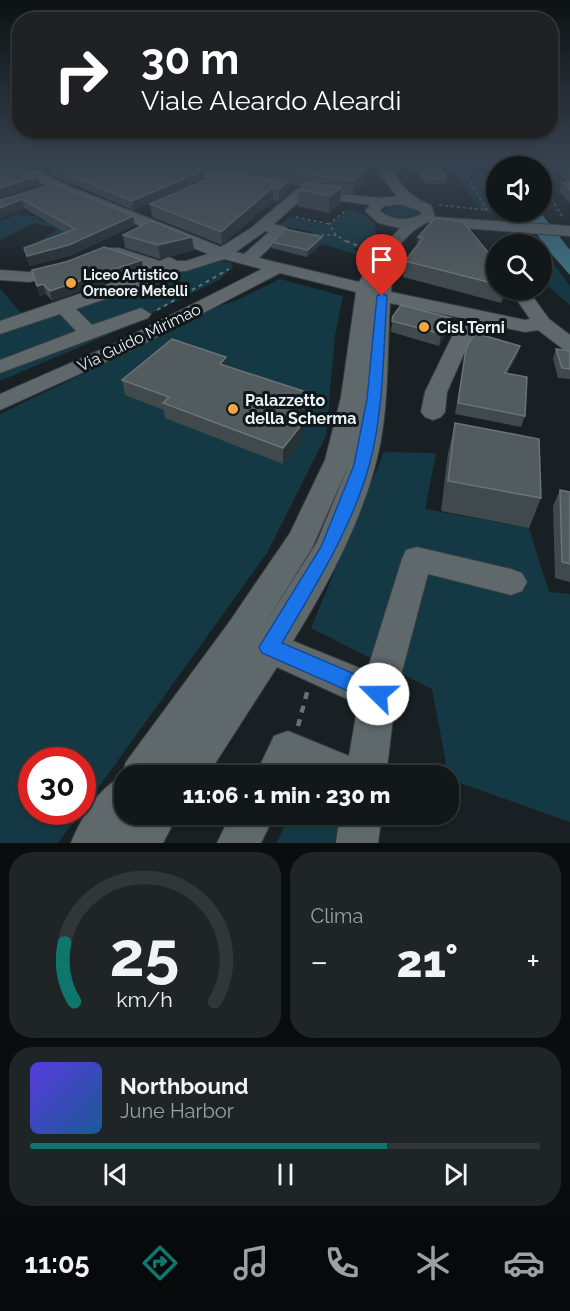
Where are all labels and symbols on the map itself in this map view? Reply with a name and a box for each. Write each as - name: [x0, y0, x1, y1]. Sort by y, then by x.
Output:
- pin: [356, 234, 407, 296]
- place label: Liceo Artistico Orneore Metelli: [83, 267, 188, 299]
- marker: Liceo Artistico Orneore Metelli: [64, 276, 78, 290]
- street label: Via Guido Mirimao: [75, 299, 204, 376]
- place label: Cisl Terni: [436, 318, 505, 337]
- marker: Cisl Terni: [417, 320, 431, 334]
- place label: Palazzetto della Scherma: [245, 391, 356, 428]
- marker: Palazzetto della Scherma: [226, 402, 240, 416]
- position arrow: [346, 662, 410, 726]
- speed limit sign: 30: [18, 747, 96, 825]

